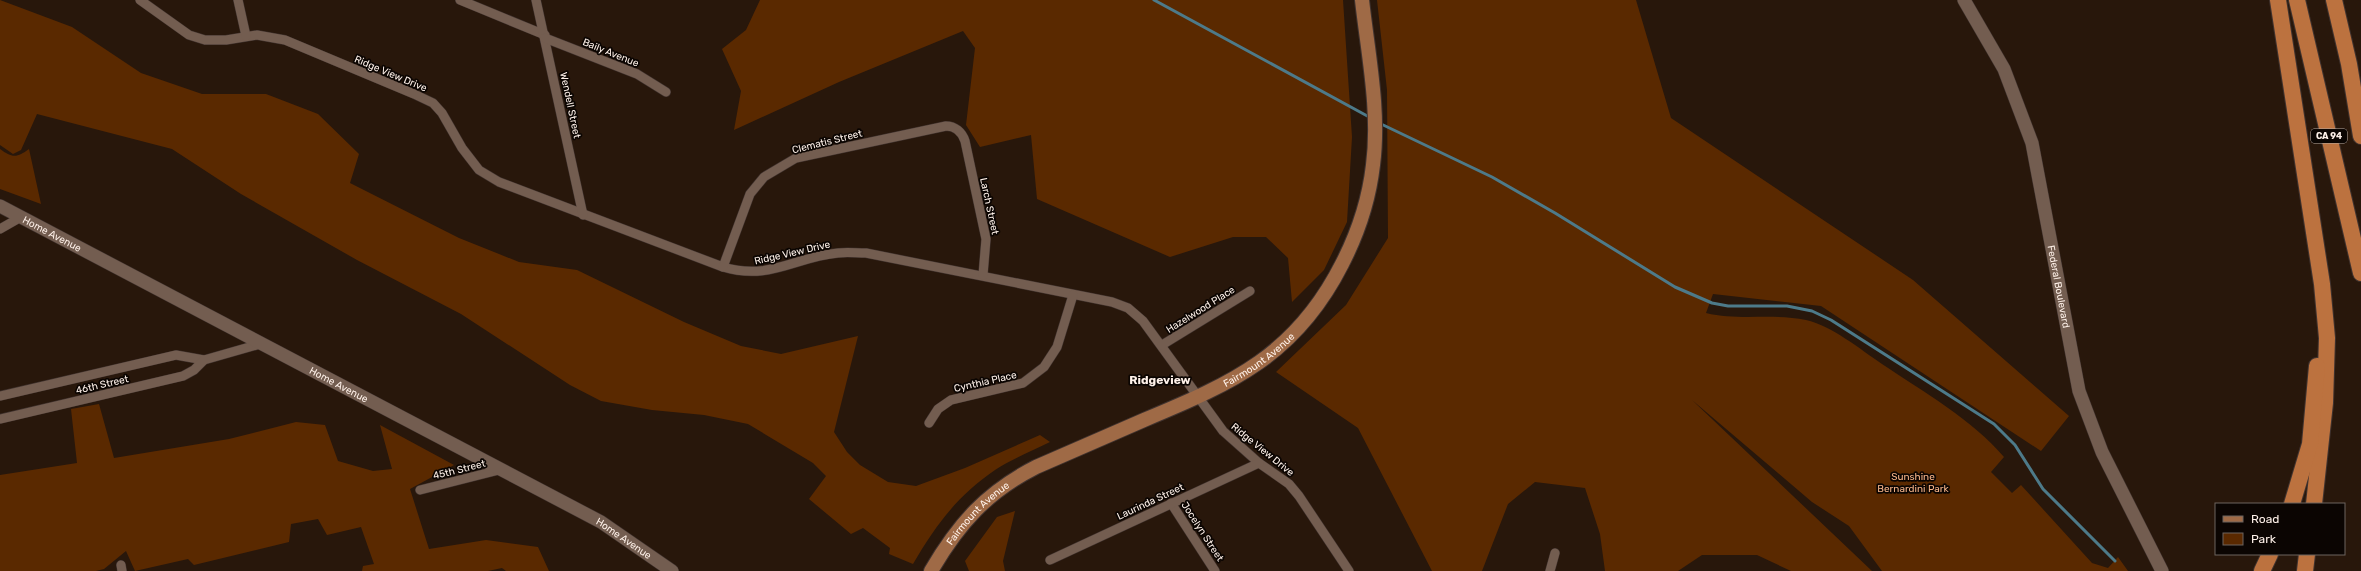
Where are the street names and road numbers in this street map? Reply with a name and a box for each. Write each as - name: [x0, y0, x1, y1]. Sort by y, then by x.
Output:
- street label: Baily Avenue: [581, 36, 641, 70]
- street label: Ridge View Drive: [353, 53, 429, 95]
- street label: Wendell Street: [557, 71, 583, 139]
- street label: Clematis Street: [791, 127, 864, 156]
- road number: CA 94: [2311, 129, 2347, 143]
- street label: Larch Street: [977, 177, 1001, 236]
- street label: Home Avenue: [20, 214, 84, 255]
- street label: Ridge View Drive: [753, 238, 832, 268]
- street label: Federal Boulevard: [2045, 244, 2072, 329]
- street label: Hazelwood Place: [1164, 284, 1238, 336]
- street label: Fairmount Avenue: [1221, 330, 1298, 390]
- street label: Home Avenue: [307, 365, 370, 406]
- street label: Cynthia Place: [953, 369, 1018, 395]
- street label: 46th Street: [75, 373, 130, 397]
- street label: Ridge View Drive: [1229, 421, 1297, 479]
- street label: 45th Street: [432, 458, 487, 482]
- street label: Fairmount Avenue: [944, 479, 1012, 548]
- street label: Laurinda Street: [1115, 481, 1186, 523]
- street label: Jocelyn Street: [1178, 500, 1226, 564]
- street label: Home Avenue: [594, 516, 654, 562]

